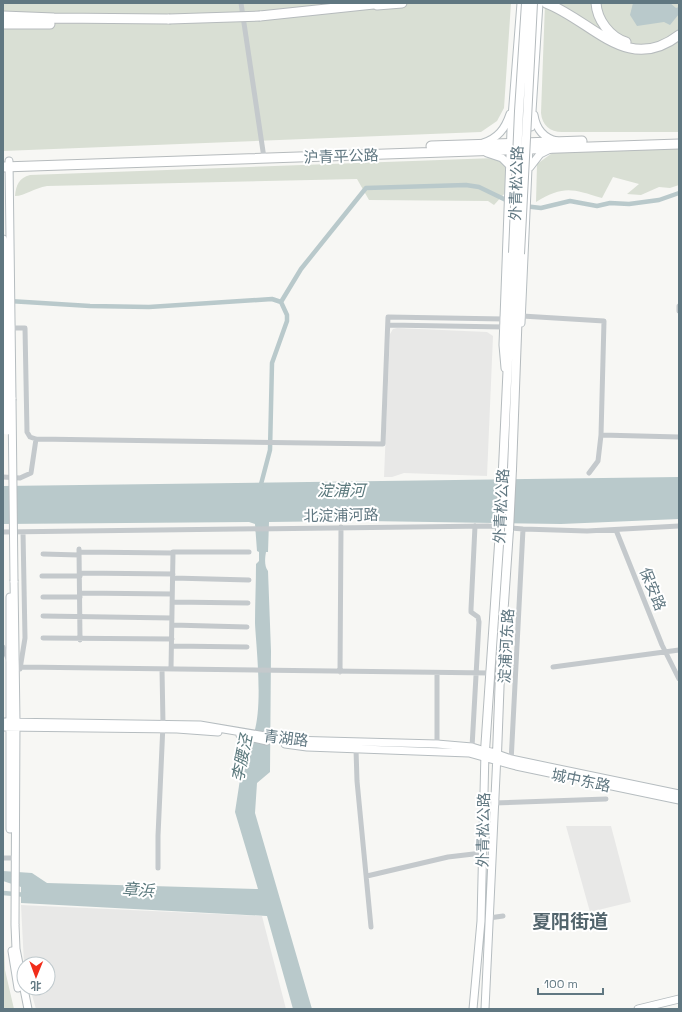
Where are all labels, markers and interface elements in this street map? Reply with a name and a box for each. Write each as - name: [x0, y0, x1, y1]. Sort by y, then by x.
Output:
- street label: 沪青平公路: [303, 145, 379, 167]
- street label: 外青松公路: [505, 145, 527, 221]
- street label: 外青松公路: [490, 468, 512, 544]
- water label: 淀浦河: [317, 480, 368, 501]
- street label: 北淀浦河路: [303, 505, 379, 525]
- street label: 保安路: [636, 565, 670, 613]
- street label: 淀浦河东路: [495, 608, 517, 684]
- street label: 青湖路: [263, 726, 309, 750]
- water label: 李腰泾: [227, 730, 257, 784]
- street label: 城中东路: [550, 764, 612, 796]
- street label: 外青松公路: [473, 792, 493, 868]
- water label: 章浜: [121, 878, 157, 902]
- district label: 夏阳街道: [532, 909, 608, 934]
- north arrow: [16, 956, 56, 996]
- scale bar: [538, 970, 603, 996]
- text: 100 m: [544, 976, 578, 992]
- text: 北: [30, 979, 41, 993]

